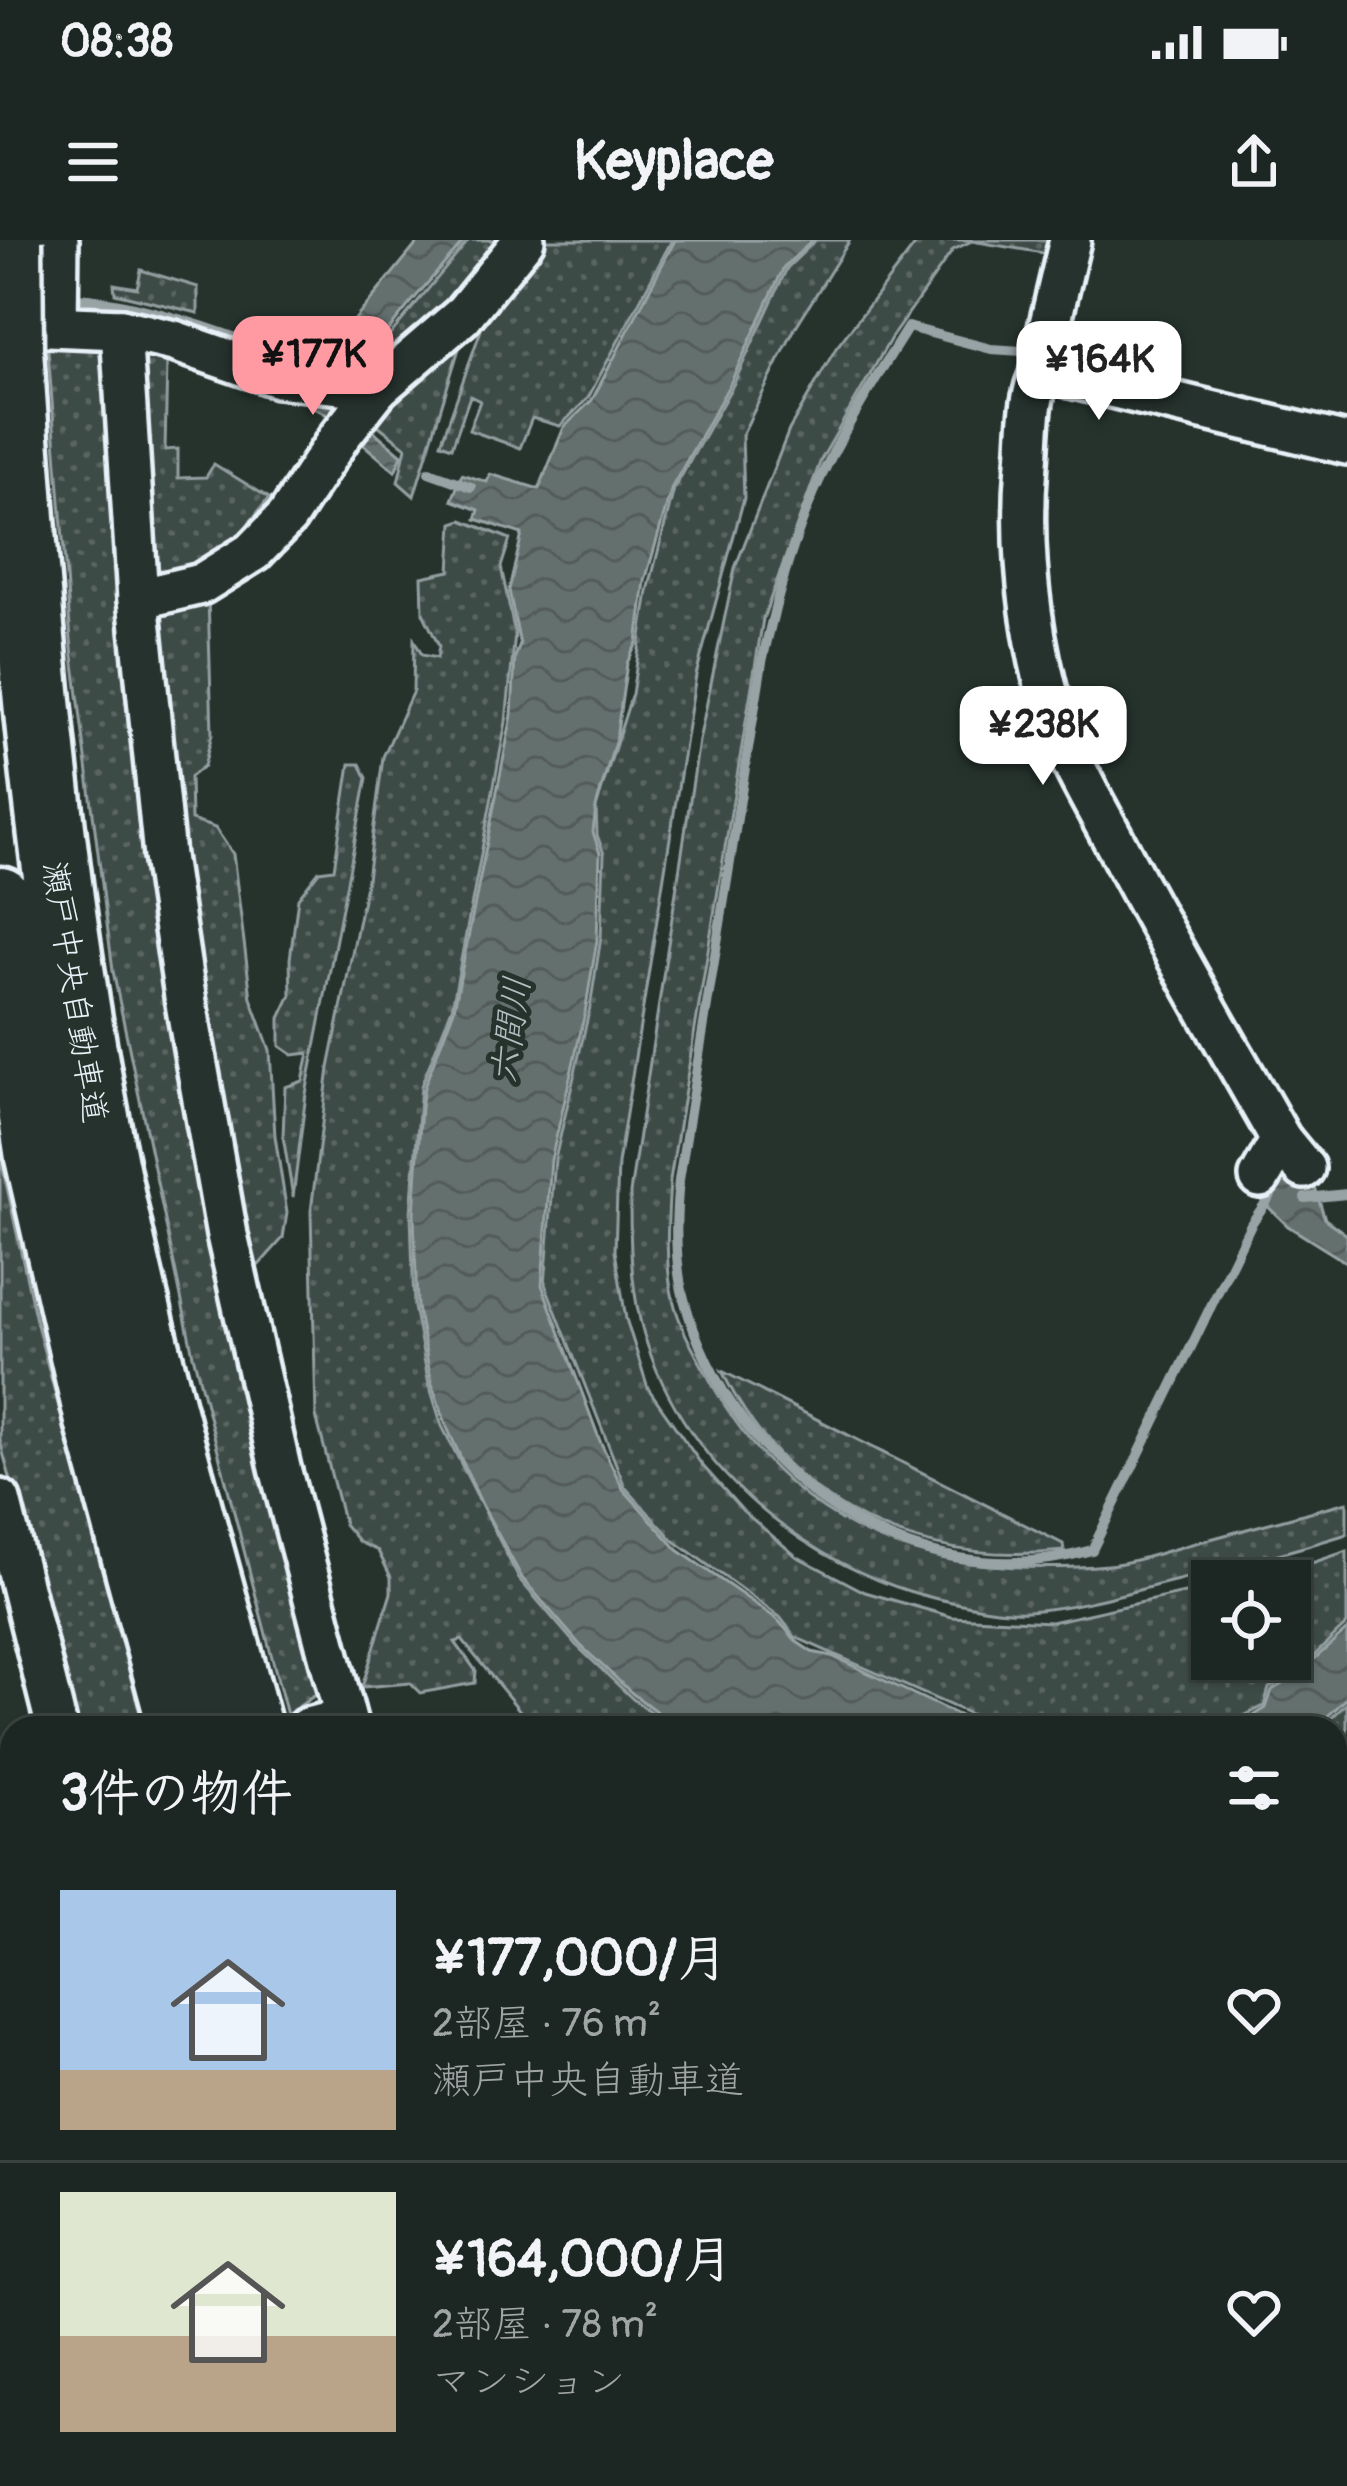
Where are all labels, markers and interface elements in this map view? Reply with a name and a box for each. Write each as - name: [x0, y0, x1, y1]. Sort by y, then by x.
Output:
- text: 08:38: [60, 14, 173, 70]
- text: Keyplace: [574, 128, 773, 196]
- icon: menu: [60, 129, 126, 195]
- icon: share: [1221, 129, 1287, 195]
- pin: ¥177K: [229, 316, 397, 418]
- pin: ¥164K: [1015, 321, 1183, 423]
- text: ¥177K: [259, 330, 367, 379]
- text: ¥164K: [1043, 335, 1155, 384]
- pin: ¥238K: [959, 686, 1127, 788]
- text: ¥238K: [987, 700, 1099, 749]
- street label: 瀬戸中央自動車道: [34, 859, 115, 1126]
- water label: 六間川: [481, 974, 540, 1087]
- map controls: [1191, 1560, 1311, 1680]
- button: locate: [1191, 1560, 1311, 1680]
- icon: filters: [1221, 1755, 1287, 1821]
- text: 3件の物件: [60, 1762, 292, 1826]
- text: ¥177,000/月: [432, 1927, 728, 1991]
- icon: home: [156, 1938, 300, 2082]
- icon: heart: [1221, 1977, 1287, 2043]
- text: 2部屋 · 76 m²: [432, 1999, 661, 2048]
- text: 瀬戸中央自動車道: [432, 2056, 744, 2105]
- text: ¥164,000/月: [432, 2228, 733, 2292]
- icon: home: [156, 2240, 300, 2384]
- icon: heart: [1221, 2279, 1287, 2345]
- text: 2部屋 · 78 m²: [432, 2300, 658, 2349]
- text: マンション: [432, 2357, 625, 2406]

